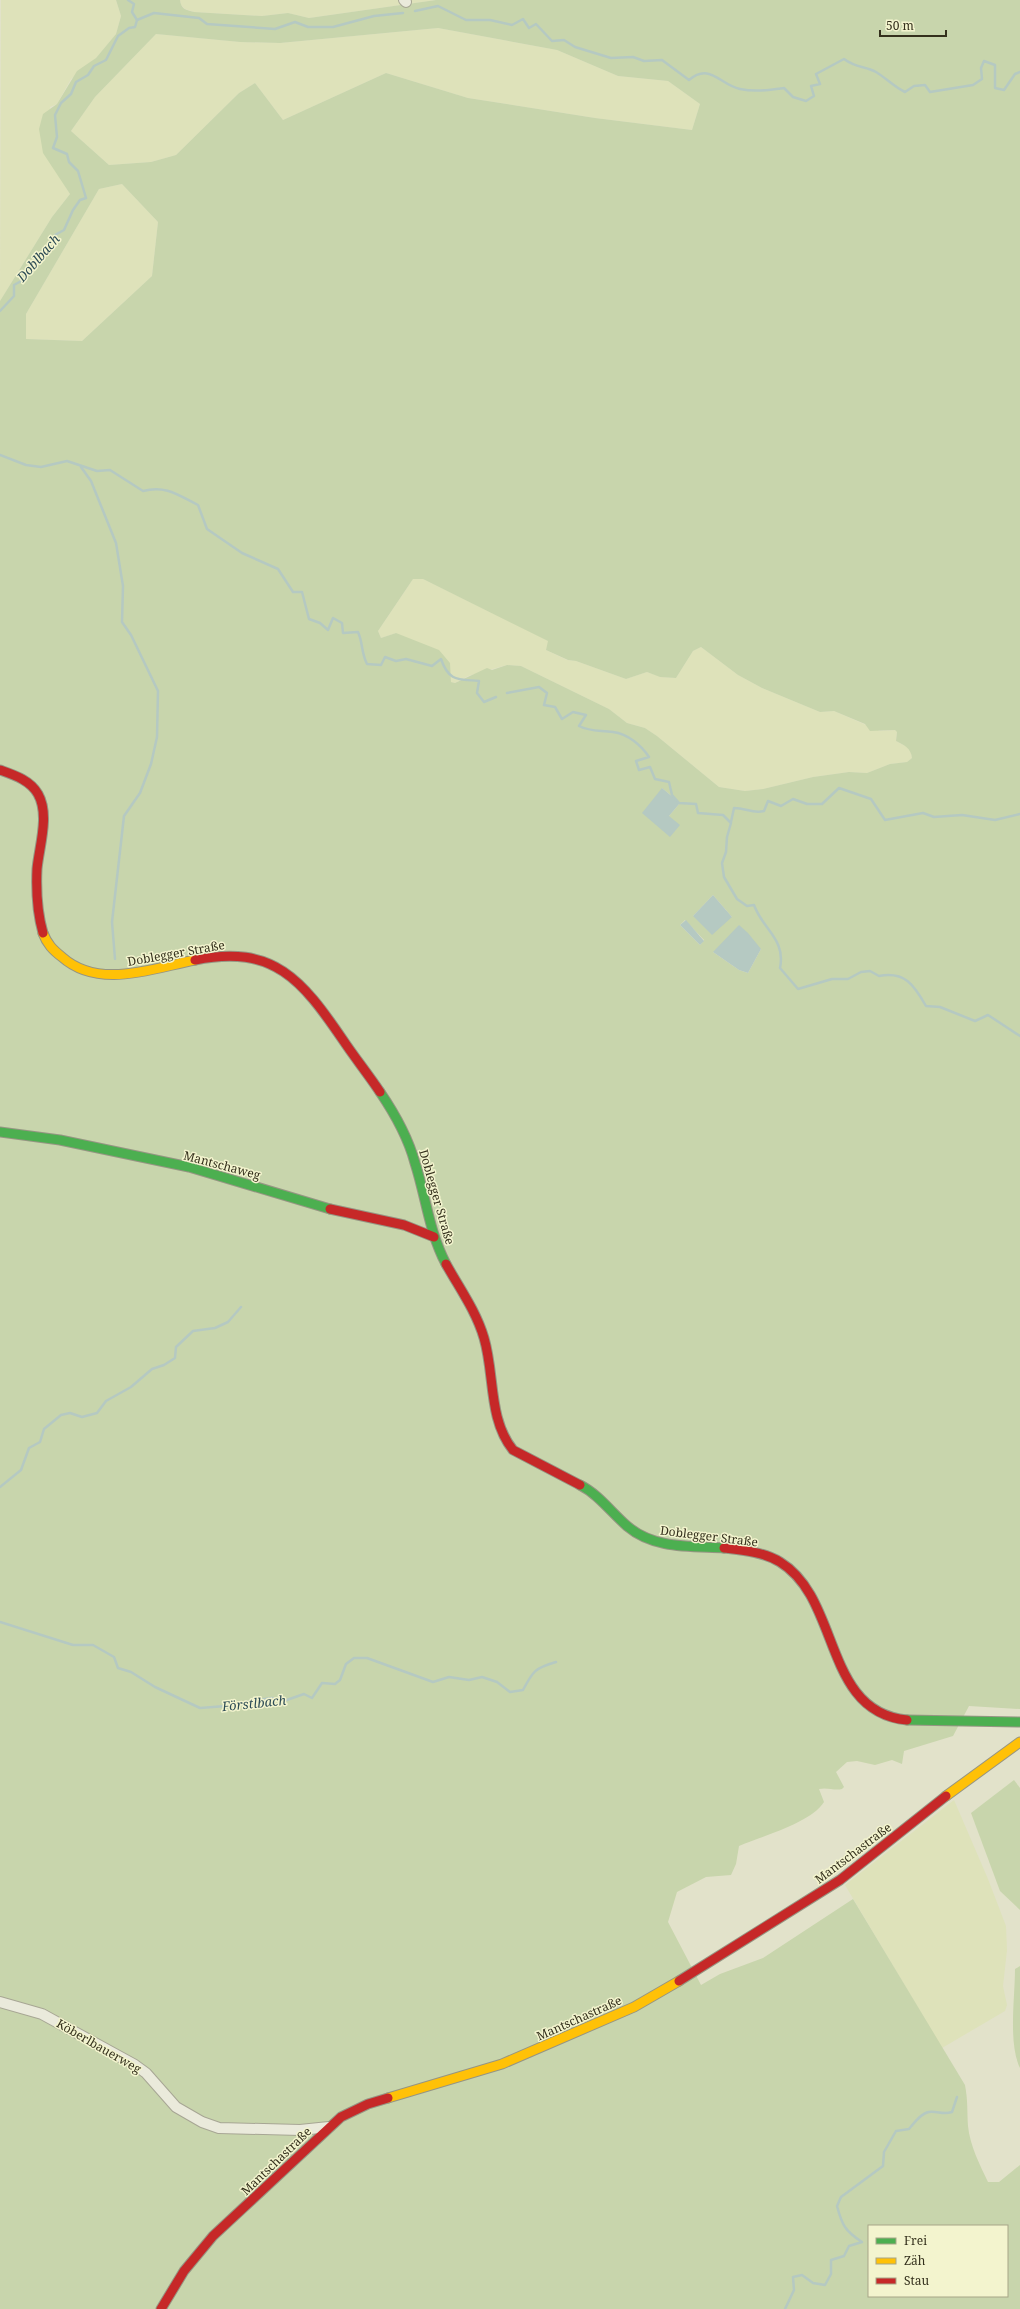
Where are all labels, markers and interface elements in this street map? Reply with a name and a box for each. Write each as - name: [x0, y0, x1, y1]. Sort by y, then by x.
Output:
- scale bar: [880, 12, 946, 38]
- text: 50 m: [886, 17, 914, 34]
- water label: Doblbach: [12, 230, 64, 286]
- street label: Doblegger Straße: [126, 936, 226, 970]
- street label: Mantschaweg: [182, 1147, 263, 1184]
- street label: Doblegger Straße: [415, 1147, 459, 1247]
- street label: Doblegger Straße: [659, 1522, 759, 1550]
- water label: Förstlbach: [220, 1691, 287, 1715]
- street label: Mantschastraße: [811, 1819, 895, 1887]
- street label: Mantschastraße: [534, 1992, 624, 2044]
- street label: Köberlbauerweg: [53, 2015, 145, 2077]
- street label: Mantschastraße: [237, 2123, 315, 2199]
- legend: [868, 2225, 1008, 2297]
- text: Frei: [904, 2232, 927, 2249]
- text: Zäh: [904, 2252, 926, 2269]
- text: Stau: [904, 2272, 930, 2289]

